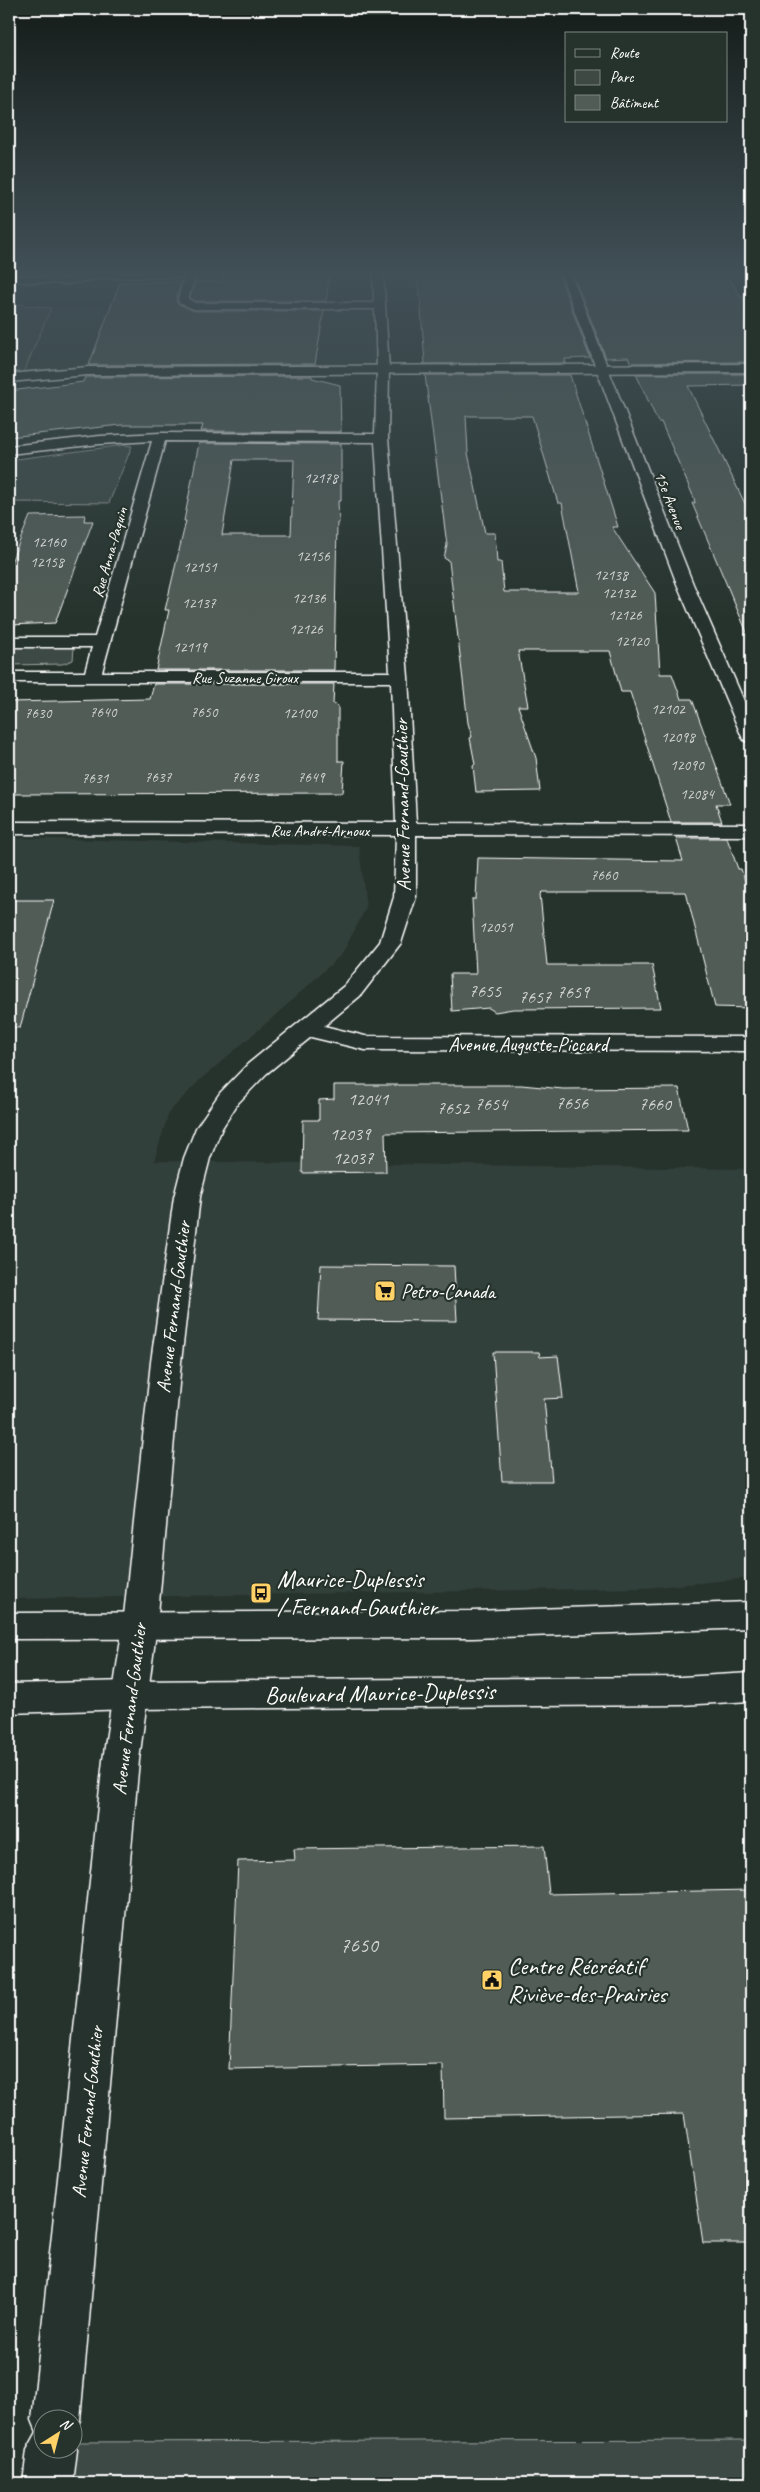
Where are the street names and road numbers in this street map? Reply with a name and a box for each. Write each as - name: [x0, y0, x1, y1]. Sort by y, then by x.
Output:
- street label: 15e Avenue: [650, 469, 691, 534]
- street label: Rue Anna-Paquin: [88, 504, 133, 600]
- street label: Rue Suzanne Giroux: [192, 668, 299, 688]
- street label: Avenue Fernand-Gauthier: [388, 717, 417, 892]
- street label: Rue André-Arnoux: [271, 821, 371, 841]
- street label: Avenue Auguste-Piccard: [448, 1032, 611, 1057]
- street label: Avenue Fernand-Gauthier: [151, 1218, 197, 1394]
- street label: Avenue Fernand-Gauthier: [107, 1620, 153, 1796]
- street label: Boulevard Maurice-Duplessis: [265, 1676, 497, 1710]
- street label: Avenue Fernand-Gauthier: [66, 2023, 109, 2199]

